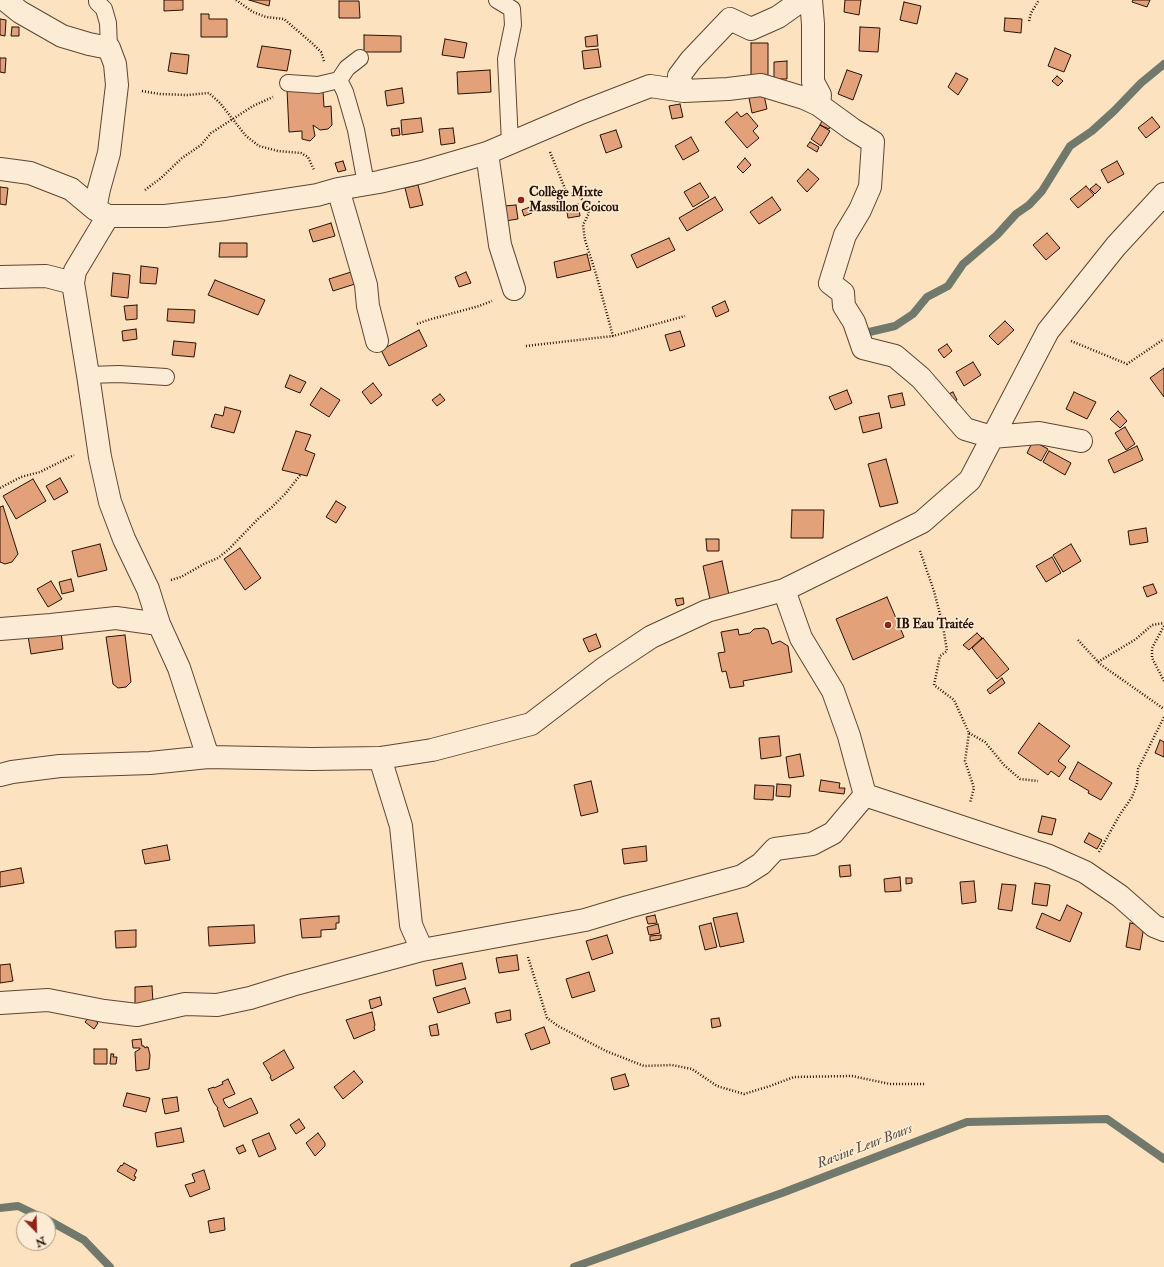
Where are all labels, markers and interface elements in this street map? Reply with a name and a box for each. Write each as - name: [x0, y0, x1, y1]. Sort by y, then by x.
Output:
- place label: Collège Mixte Massillon Coicou: [529, 185, 619, 216]
- marker: Collège Mixte Massillon Coicou: [516, 195, 526, 205]
- place label: IB Eau Traitée: [896, 617, 974, 633]
- marker: IB Eau Traitée: [883, 620, 893, 630]
- water label: Ravine Leur Bours: [815, 1121, 915, 1173]
- north arrow: [16, 1211, 56, 1251]
- text: N: [33, 1234, 48, 1249]

